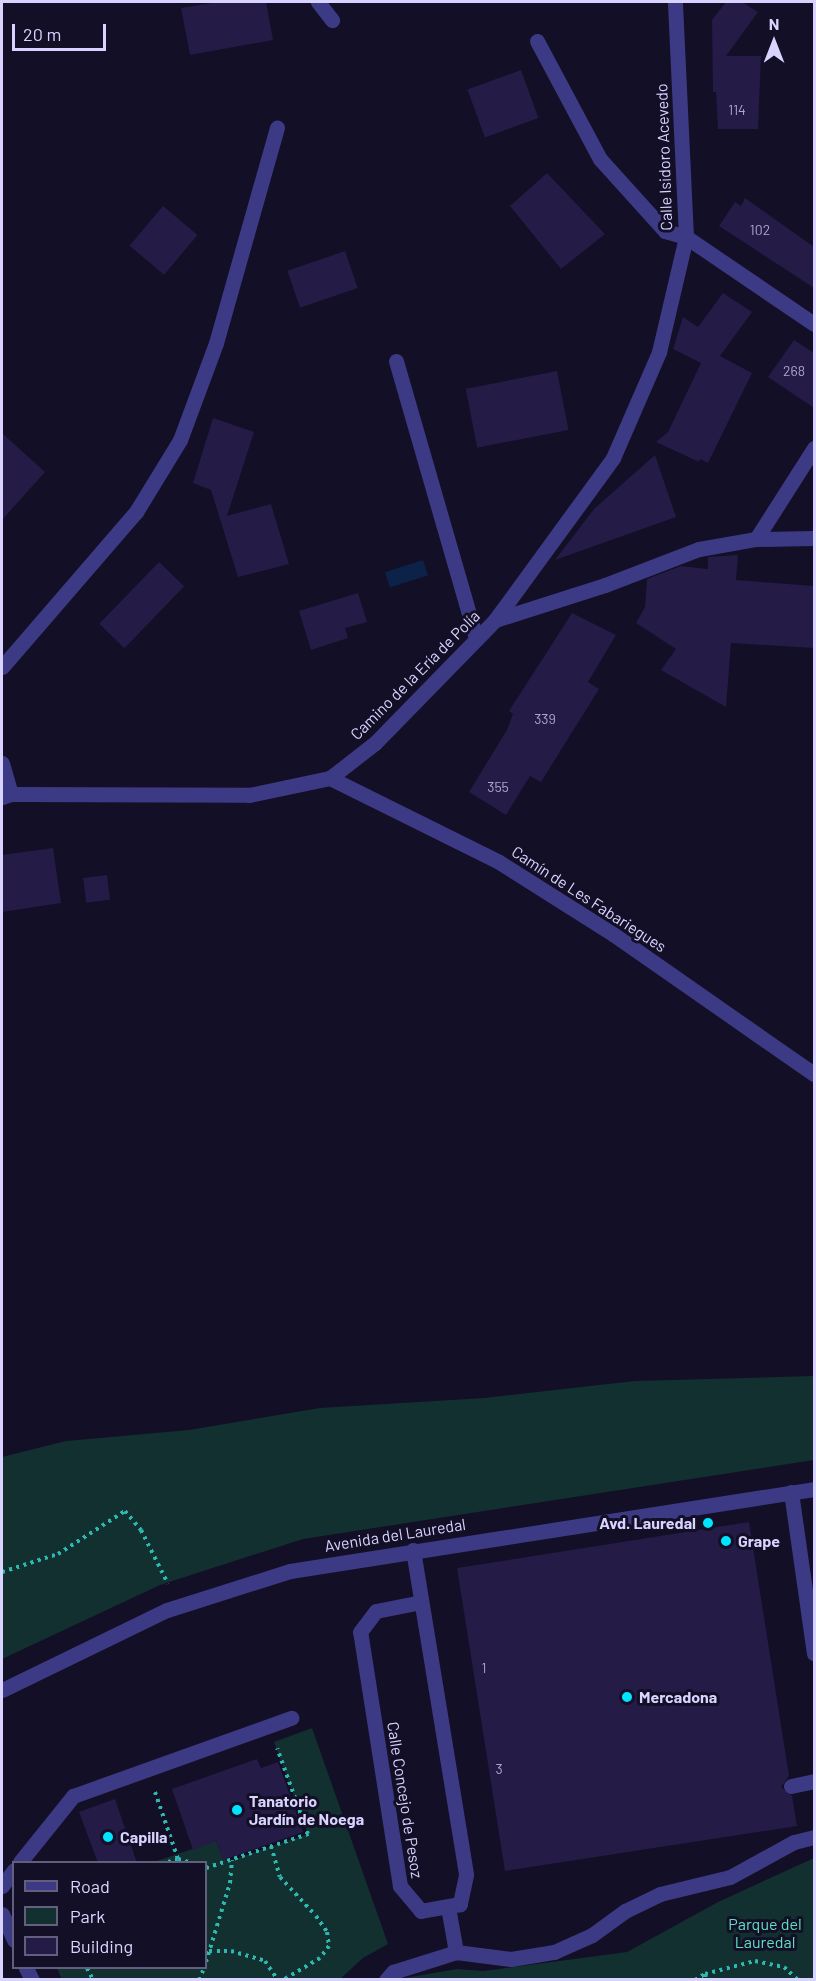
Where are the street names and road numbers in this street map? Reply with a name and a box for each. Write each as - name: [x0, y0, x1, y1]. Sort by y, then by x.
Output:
- street label: Calle Isidoro Acevedo: [652, 83, 676, 231]
- street label: Camino de la Ería de Polía: [346, 606, 484, 744]
- street label: Camín de Les Fabariegues: [508, 842, 670, 956]
- street label: Avenida del Lauredal: [323, 1514, 467, 1556]
- street label: Calle Concejo de Pesoz: [383, 1720, 427, 1880]

